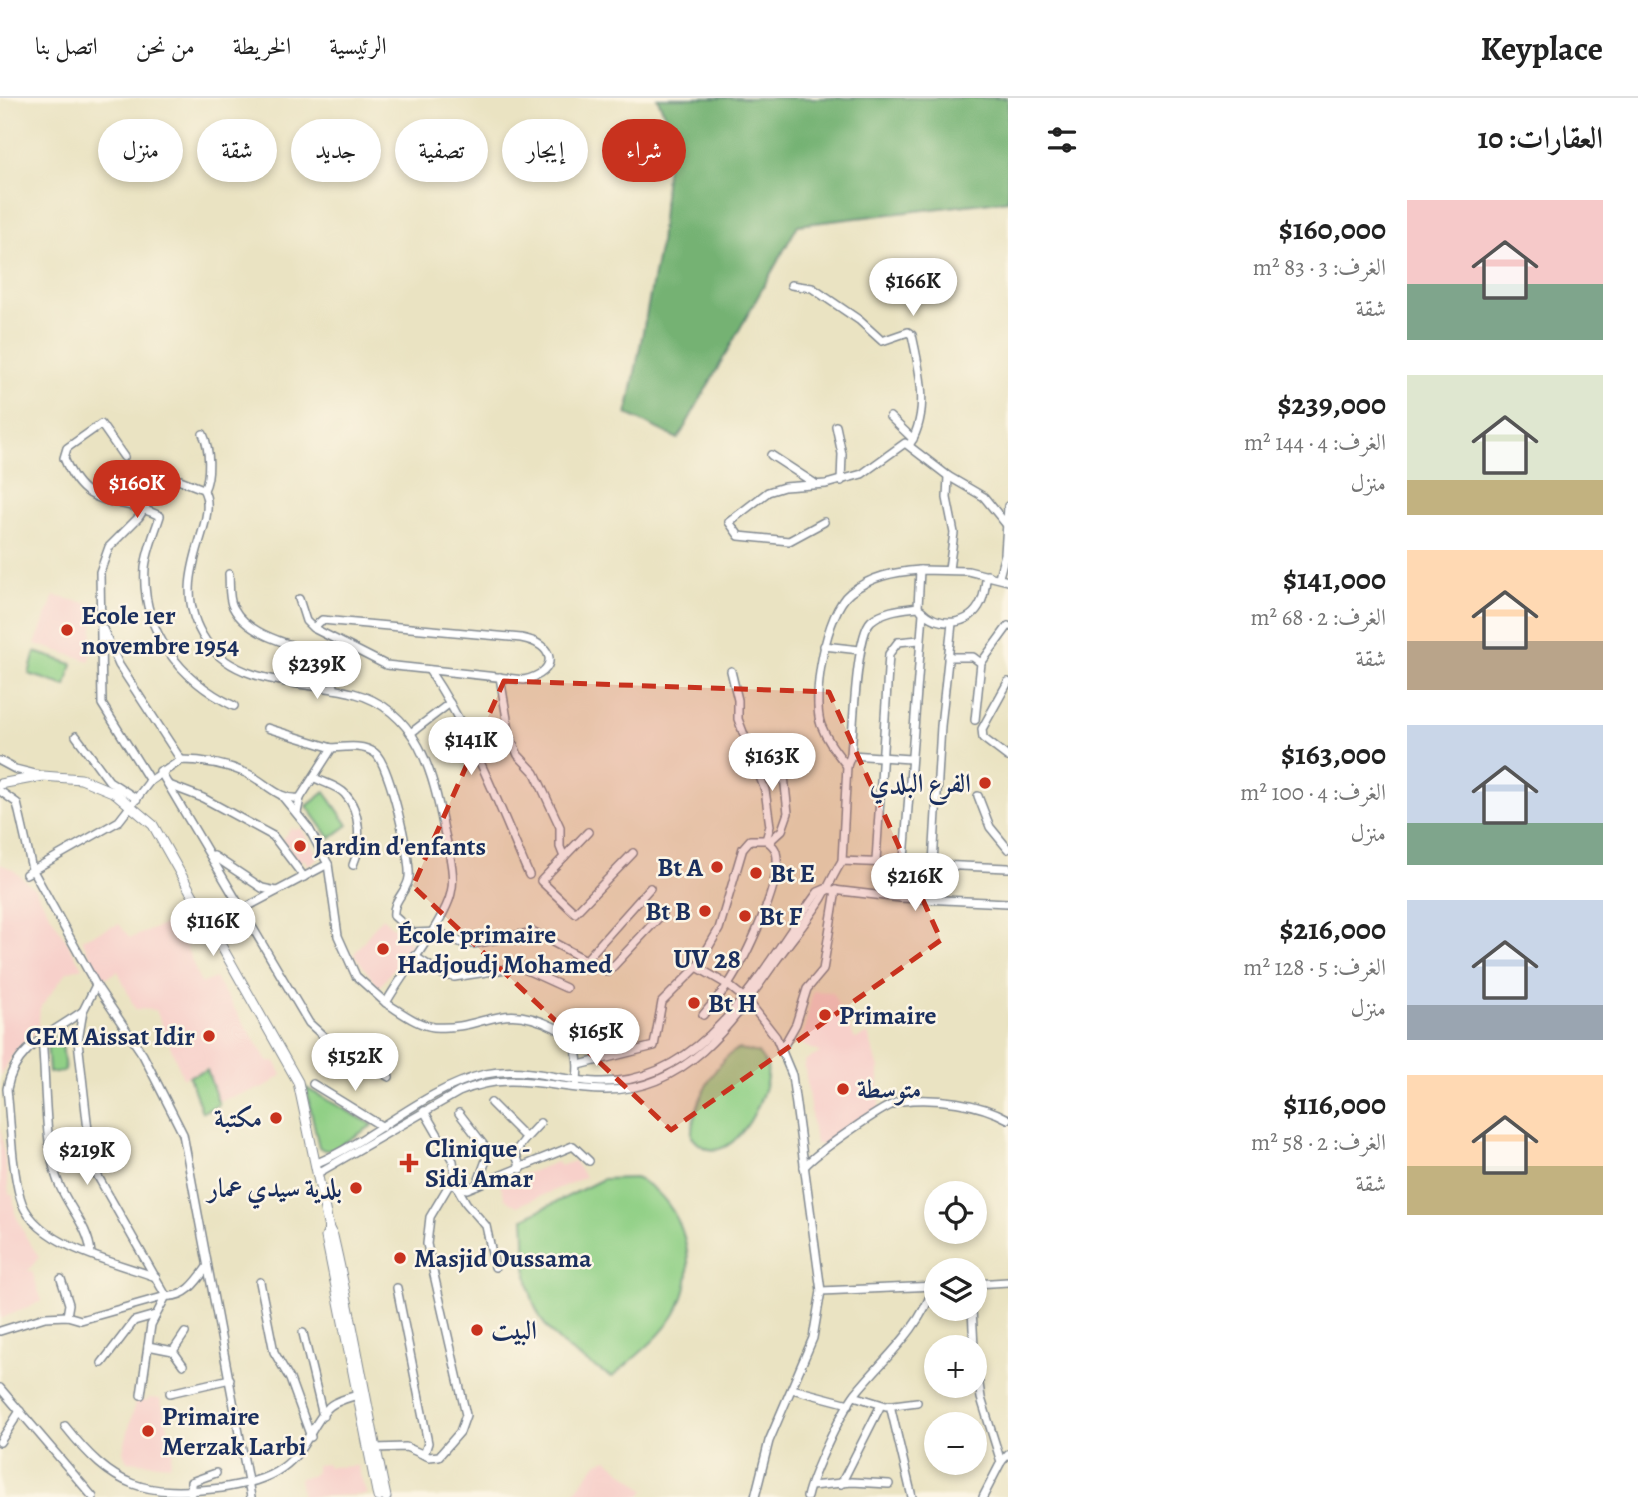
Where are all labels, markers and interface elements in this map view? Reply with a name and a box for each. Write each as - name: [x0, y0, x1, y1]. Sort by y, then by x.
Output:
- text: Keyplace: [1481, 26, 1603, 71]
- text: اتصل بنا: [35, 30, 98, 62]
- text: من نحن: [136, 30, 195, 62]
- text: الخريطة: [233, 30, 291, 62]
- text: الرئيسية: [329, 30, 387, 62]
- text: العقارات: 10: [1478, 118, 1603, 158]
- chip: منزل: [98, 119, 183, 182]
- chip: شقة: [197, 119, 277, 182]
- chip: جديد: [291, 119, 381, 182]
- chip: تصفية: [395, 119, 488, 182]
- chip: إيجار: [502, 119, 588, 182]
- chip: شراء: [602, 119, 686, 182]
- icon: filters: [1043, 121, 1081, 159]
- text: $160,000: [1279, 209, 1386, 249]
- icon: home: [1463, 228, 1547, 312]
- text: الغرف: 3 · 83 m²: [1253, 252, 1386, 283]
- pin: $166K: [864, 258, 962, 318]
- text: $166K: [885, 265, 941, 296]
- text: شقة: [1356, 293, 1386, 324]
- text: $239,000: [1277, 384, 1386, 424]
- icon: home: [1463, 403, 1547, 487]
- text: الغرف: 4 · 144 m²: [1244, 427, 1386, 458]
- pin: $160K: [88, 460, 186, 520]
- text: $160K: [109, 467, 165, 498]
- text: منزل: [1351, 468, 1386, 499]
- text: $141,000: [1283, 559, 1386, 599]
- icon: home: [1463, 578, 1547, 662]
- place label: Ecole 1er novembre 1954: [81, 598, 239, 663]
- text: الغرف: 2 · 68 m²: [1250, 602, 1386, 633]
- marker: Ecole 1er novembre 1954: [59, 622, 75, 638]
- pin: $239K: [268, 642, 366, 701]
- text: شقة: [1356, 643, 1386, 674]
- text: $239K: [288, 648, 346, 679]
- pin: $141K: [422, 718, 520, 777]
- text: $141K: [444, 724, 498, 755]
- pin: $163K: [723, 734, 821, 793]
- text: $163,000: [1281, 734, 1386, 774]
- text: $163K: [745, 740, 799, 771]
- icon: home: [1463, 753, 1547, 837]
- place label: الفرع البلدي: [870, 766, 971, 805]
- marker: الفرع البلدي: [977, 775, 993, 791]
- text: الغرف: 4 · 100 m²: [1240, 777, 1386, 808]
- text: منزل: [1351, 818, 1386, 849]
- place label: Jardin d'enfants: [314, 829, 486, 864]
- marker: Jardin d'enfants: [292, 838, 308, 854]
- place label: Bt A: [657, 850, 704, 885]
- pin: $216K: [866, 854, 964, 913]
- place label: Bt E: [770, 856, 815, 891]
- marker: Bt A: [709, 859, 725, 875]
- text: $216K: [887, 860, 943, 891]
- marker: Bt E: [748, 865, 764, 881]
- place label: Bt B: [645, 894, 691, 929]
- pin: $116K: [164, 898, 262, 958]
- place label: Bt F: [759, 899, 802, 934]
- marker: Bt B: [697, 903, 713, 919]
- text: $116K: [186, 905, 240, 936]
- marker: Bt F: [737, 908, 753, 924]
- text: $216,000: [1279, 909, 1386, 949]
- place label: École primaire Hadjoudj Mohamed: [397, 917, 613, 982]
- icon: home: [1463, 928, 1547, 1012]
- district label: UV 28: [673, 940, 741, 978]
- marker: École primaire Hadjoudj Mohamed: [375, 941, 391, 957]
- text: الغرف: 5 · 128 m²: [1243, 952, 1386, 983]
- place label: Bt H: [708, 986, 757, 1021]
- text: منزل: [1351, 993, 1386, 1024]
- marker: Bt H: [686, 995, 702, 1011]
- place label: Primaire: [839, 998, 937, 1033]
- marker: Primaire: [817, 1007, 833, 1023]
- pin: $165K: [547, 1009, 645, 1068]
- text: $165K: [569, 1015, 623, 1046]
- place label: CEM Aissat Idir: [26, 1019, 195, 1054]
- marker: CEM Aissat Idir: [201, 1028, 217, 1044]
- pin: $152K: [306, 1034, 404, 1093]
- text: $152K: [328, 1040, 383, 1071]
- place label: متوسطة: [857, 1072, 921, 1107]
- marker: متوسطة: [835, 1081, 851, 1097]
- text: $116,000: [1283, 1084, 1386, 1124]
- place label: مكتبة: [214, 1101, 262, 1136]
- icon: home: [1463, 1103, 1547, 1187]
- marker: مكتبة: [268, 1110, 284, 1126]
- text: الغرف: 2 · 58 m²: [1251, 1127, 1386, 1158]
- pin: $219K: [38, 1128, 136, 1187]
- place label: Clinique - Sidi Amar: [425, 1131, 534, 1196]
- text: $219K: [59, 1134, 115, 1165]
- marker: Clinique - Sidi Amar: [399, 1153, 419, 1173]
- text: شقة: [1356, 1168, 1386, 1199]
- place label: بلدية سيدي عمار: [205, 1171, 342, 1210]
- marker: بلدية سيدي عمار: [348, 1180, 364, 1196]
- map controls: [924, 1181, 987, 1475]
- button: locate: [924, 1181, 987, 1244]
- place label: Masjid Oussama: [414, 1241, 592, 1276]
- marker: Masjid Oussama: [392, 1250, 408, 1266]
- button: layers: [924, 1258, 987, 1321]
- place label: البيت: [491, 1313, 537, 1348]
- marker: البيت: [469, 1322, 485, 1338]
- button: +: [924, 1335, 987, 1398]
- place label: Primaire Merzak Larbi: [162, 1399, 306, 1464]
- button: −: [924, 1412, 987, 1475]
- marker: Primaire Merzak Larbi: [140, 1423, 156, 1439]

